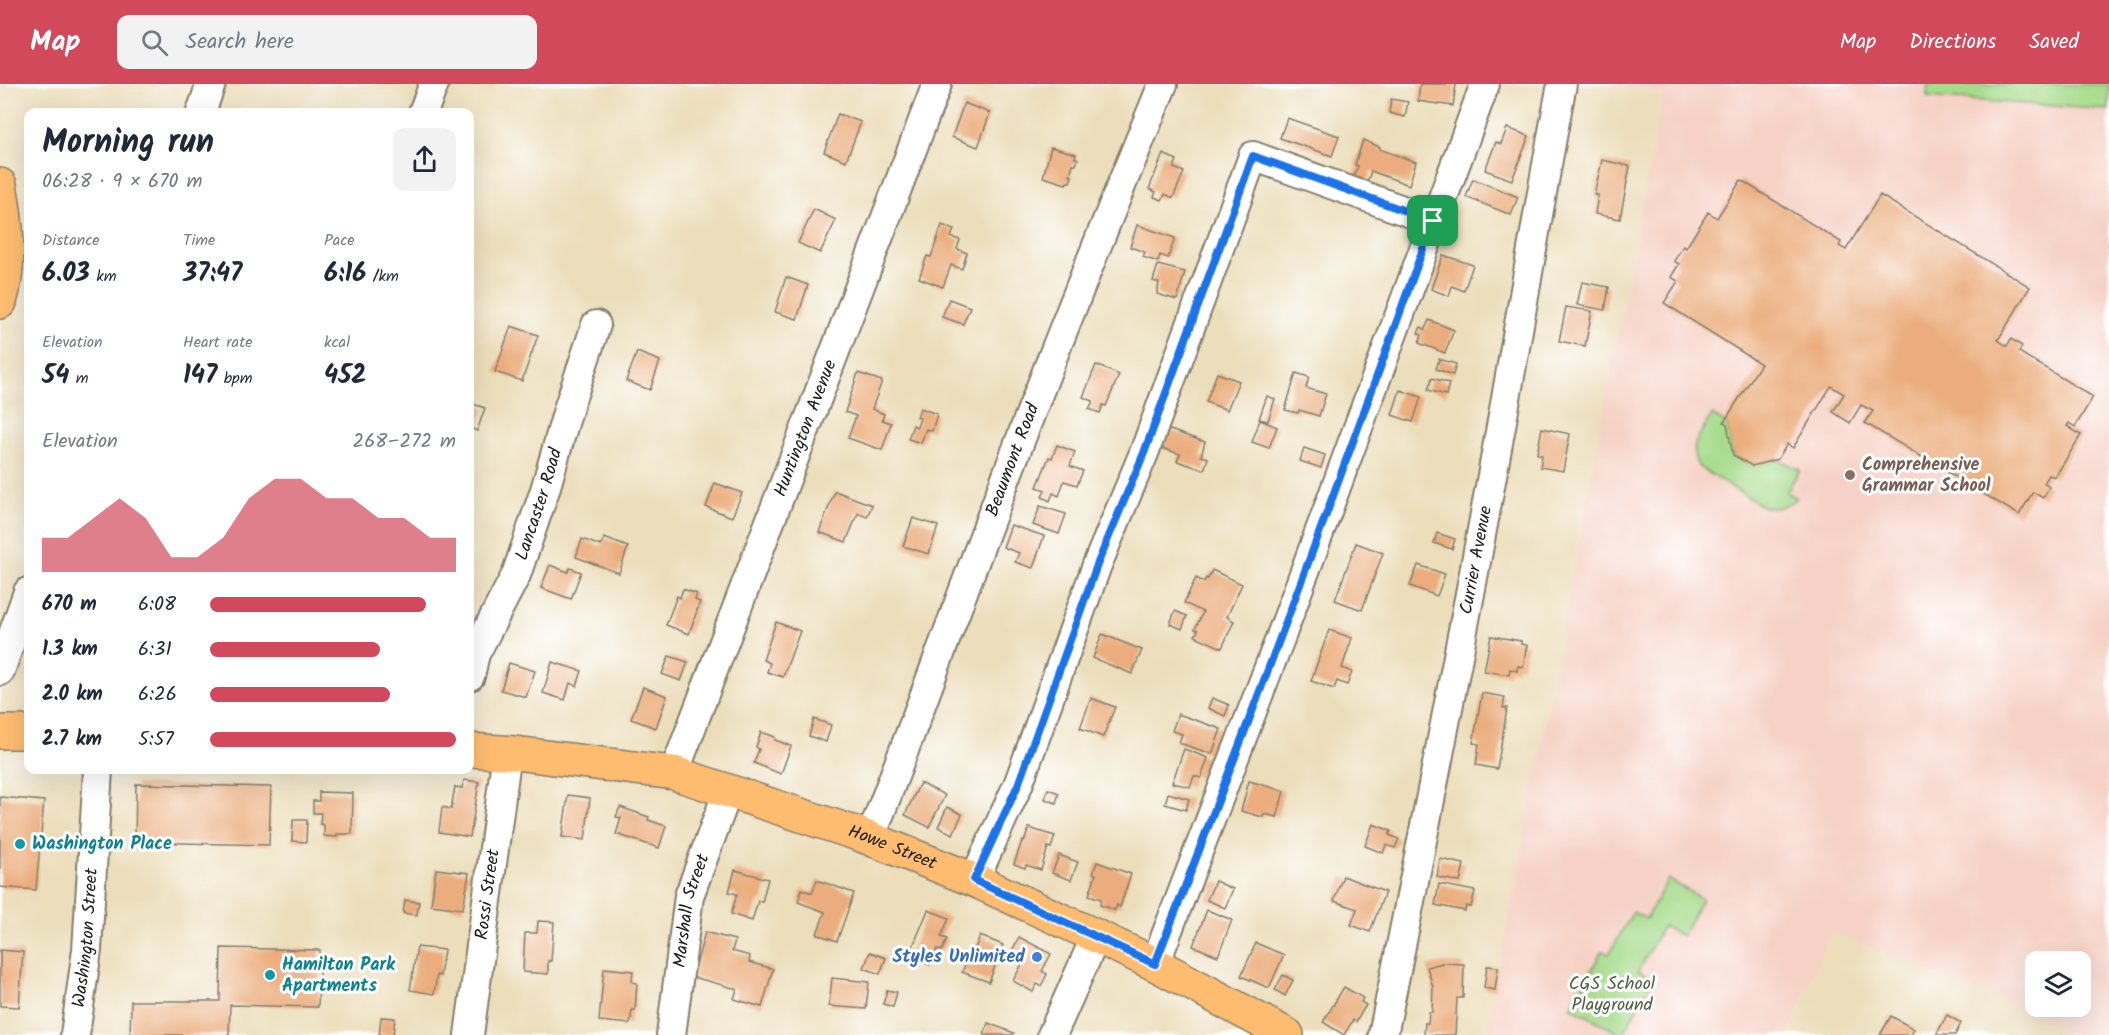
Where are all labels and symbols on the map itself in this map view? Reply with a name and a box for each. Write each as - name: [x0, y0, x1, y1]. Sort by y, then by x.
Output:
- pin: [1407, 195, 1458, 246]
- street label: Huntington Avenue: [766, 355, 845, 501]
- street label: Beaumont Road: [978, 398, 1048, 521]
- street label: Lancaster Road: [508, 444, 571, 564]
- place label: Comprehensive Grammar School: [1862, 451, 1991, 501]
- marker: Comprehensive Grammar School: [1843, 468, 1857, 482]
- street label: Currier Avenue: [1452, 503, 1501, 617]
- street label: Howe Street: [844, 817, 942, 879]
- place label: Washington Place: [32, 830, 172, 859]
- marker: Washington Place: [13, 837, 27, 851]
- street label: Rossi Street: [467, 846, 508, 941]
- street label: Marshall Street: [665, 849, 718, 970]
- street label: Washington Street: [65, 866, 107, 1009]
- place label: Styles Unlimited: [893, 943, 1025, 972]
- marker: Styles Unlimited: [1030, 950, 1044, 964]
- place label: Hamilton Park Apartments: [282, 951, 396, 1001]
- marker: Hamilton Park Apartments: [263, 968, 277, 982]
- park label: CGS School Playground: [1569, 970, 1656, 1020]

